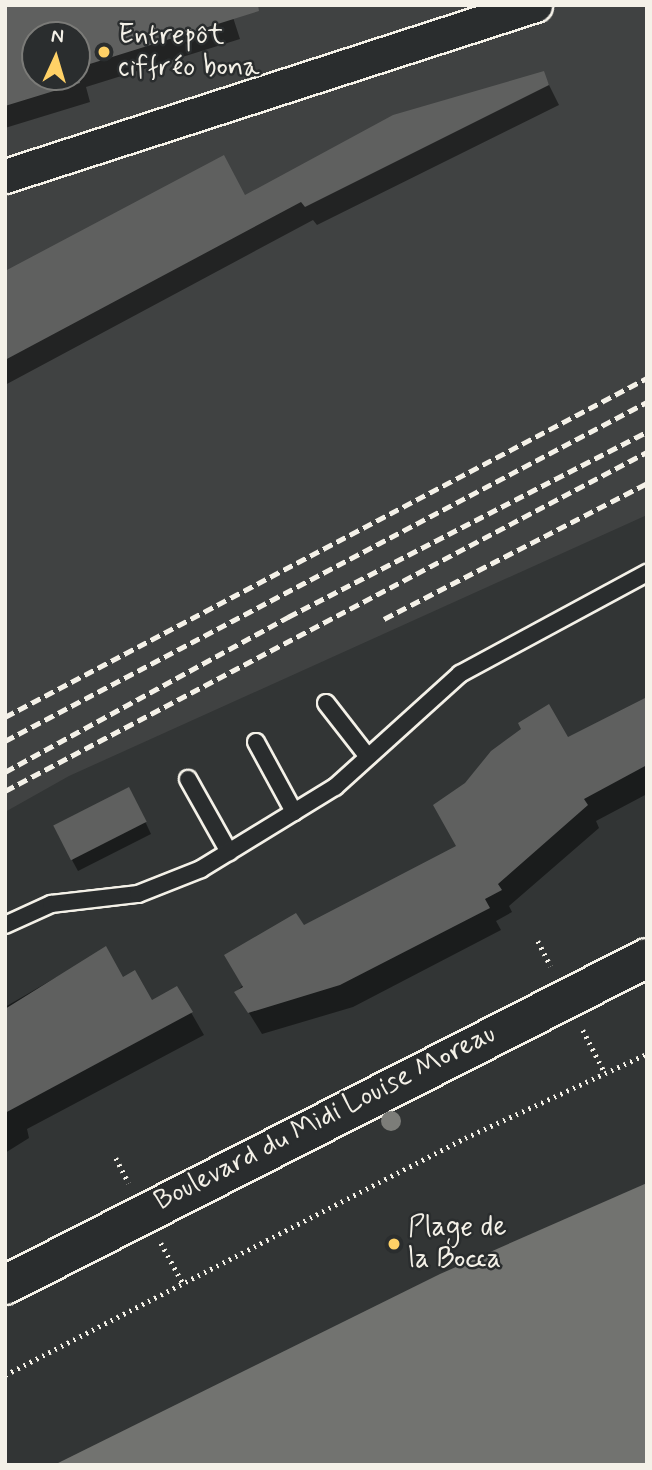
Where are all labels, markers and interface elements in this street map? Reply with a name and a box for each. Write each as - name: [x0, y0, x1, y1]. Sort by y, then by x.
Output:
- place label: Entrepôt ciffréo bona: [118, 19, 257, 85]
- north arrow: [21, 21, 91, 91]
- text: N: [50, 24, 65, 49]
- marker: Entrepôt ciffréo bona: [96, 44, 112, 60]
- street label: Boulevard du Midi Louise Moreau: [148, 1017, 502, 1219]
- place label: Plage de la Bocca: [408, 1211, 507, 1277]
- marker: Plage de la Bocca: [386, 1236, 402, 1252]

